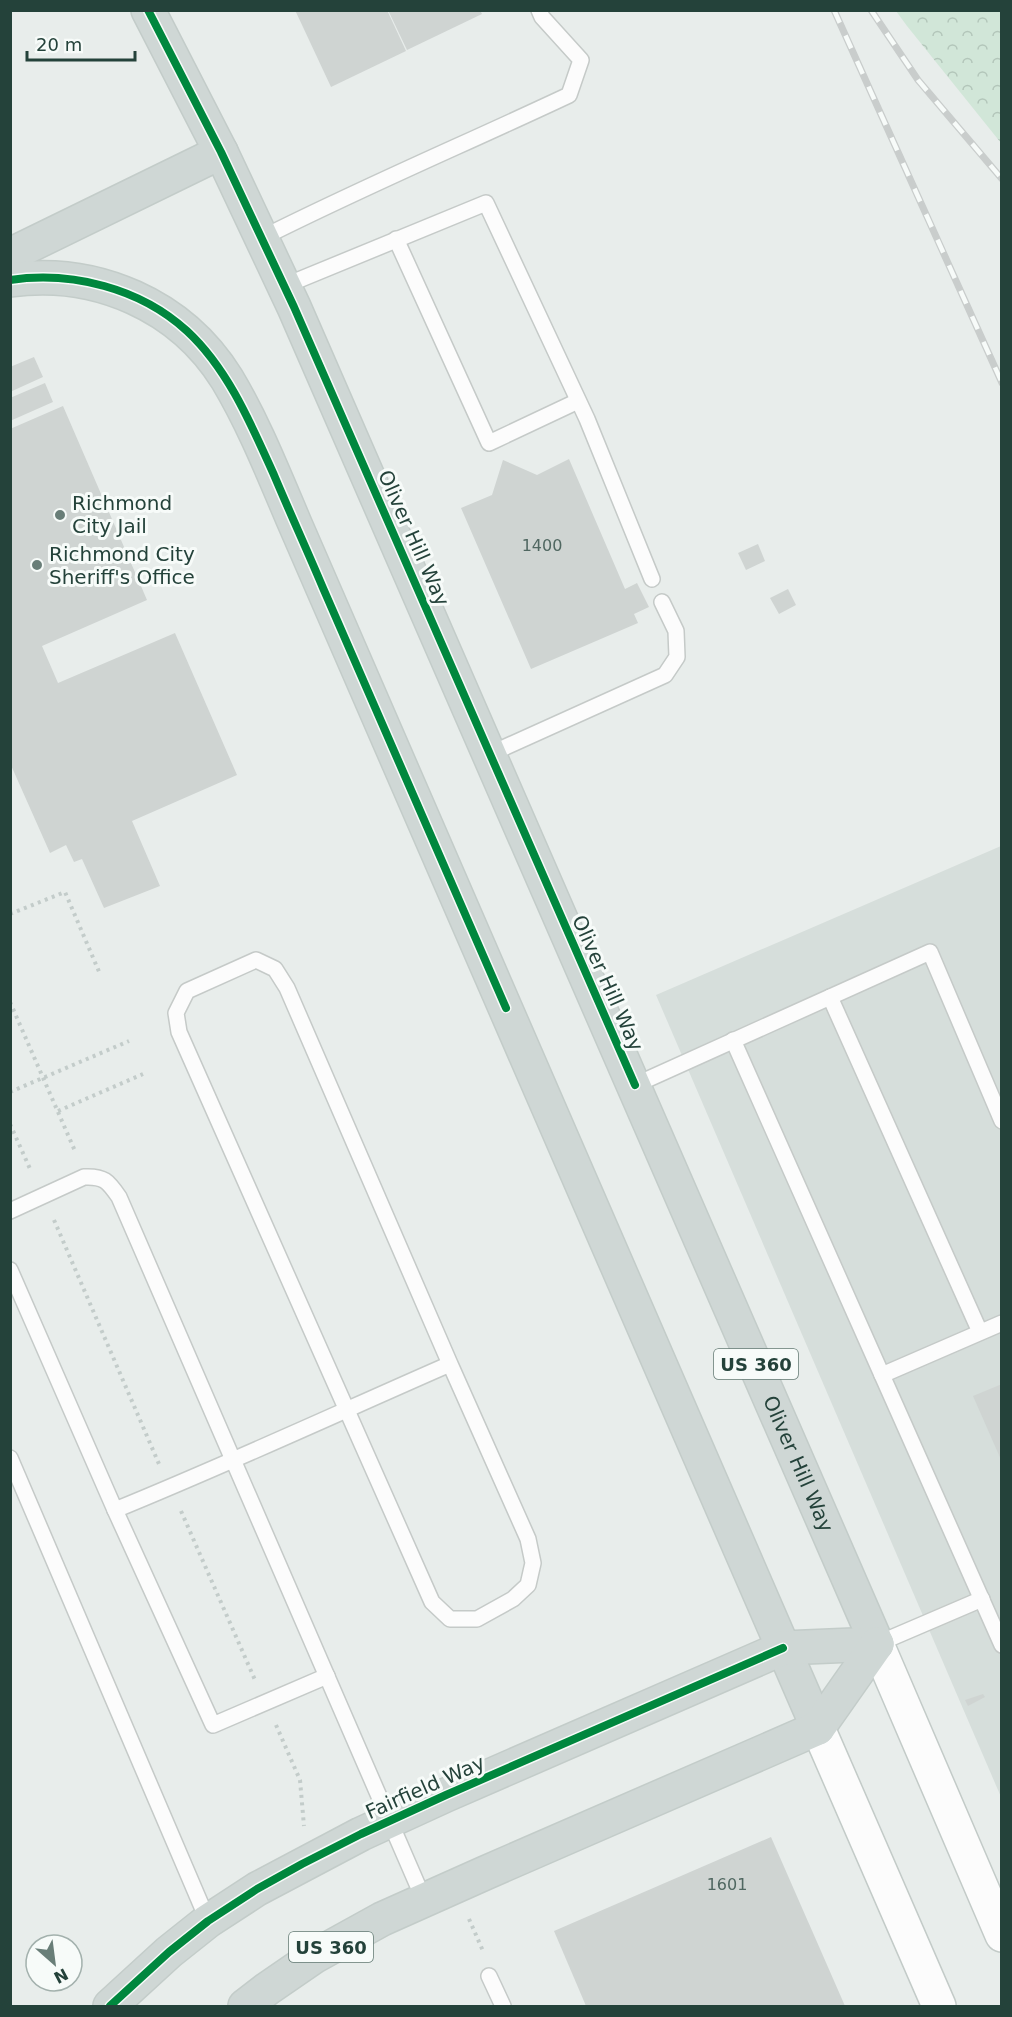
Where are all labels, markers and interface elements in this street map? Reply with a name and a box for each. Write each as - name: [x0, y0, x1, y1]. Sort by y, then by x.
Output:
- scale bar: [27, 24, 135, 62]
- text: 20 m: [36, 34, 82, 55]
- street label: Oliver Hill Way: [373, 466, 455, 610]
- place label: Richmond City Jail: [72, 491, 172, 538]
- marker: Richmond City Jail: [53, 508, 67, 522]
- house number: 1400: [522, 536, 562, 555]
- place label: Richmond City Sheriff's Office: [49, 542, 195, 589]
- marker: Richmond City Sheriff's Office: [30, 558, 44, 572]
- street label: Oliver Hill Way: [567, 911, 649, 1055]
- road number: US 360: [714, 1349, 798, 1379]
- street label: Oliver Hill Way: [758, 1392, 839, 1536]
- street label: Fairfield Way: [362, 1750, 488, 1824]
- house number: 1601: [707, 1875, 747, 1894]
- road number: US 360: [289, 1932, 373, 1962]
- north arrow: [24, 1933, 84, 1993]
- text: N: [50, 1964, 71, 1987]

